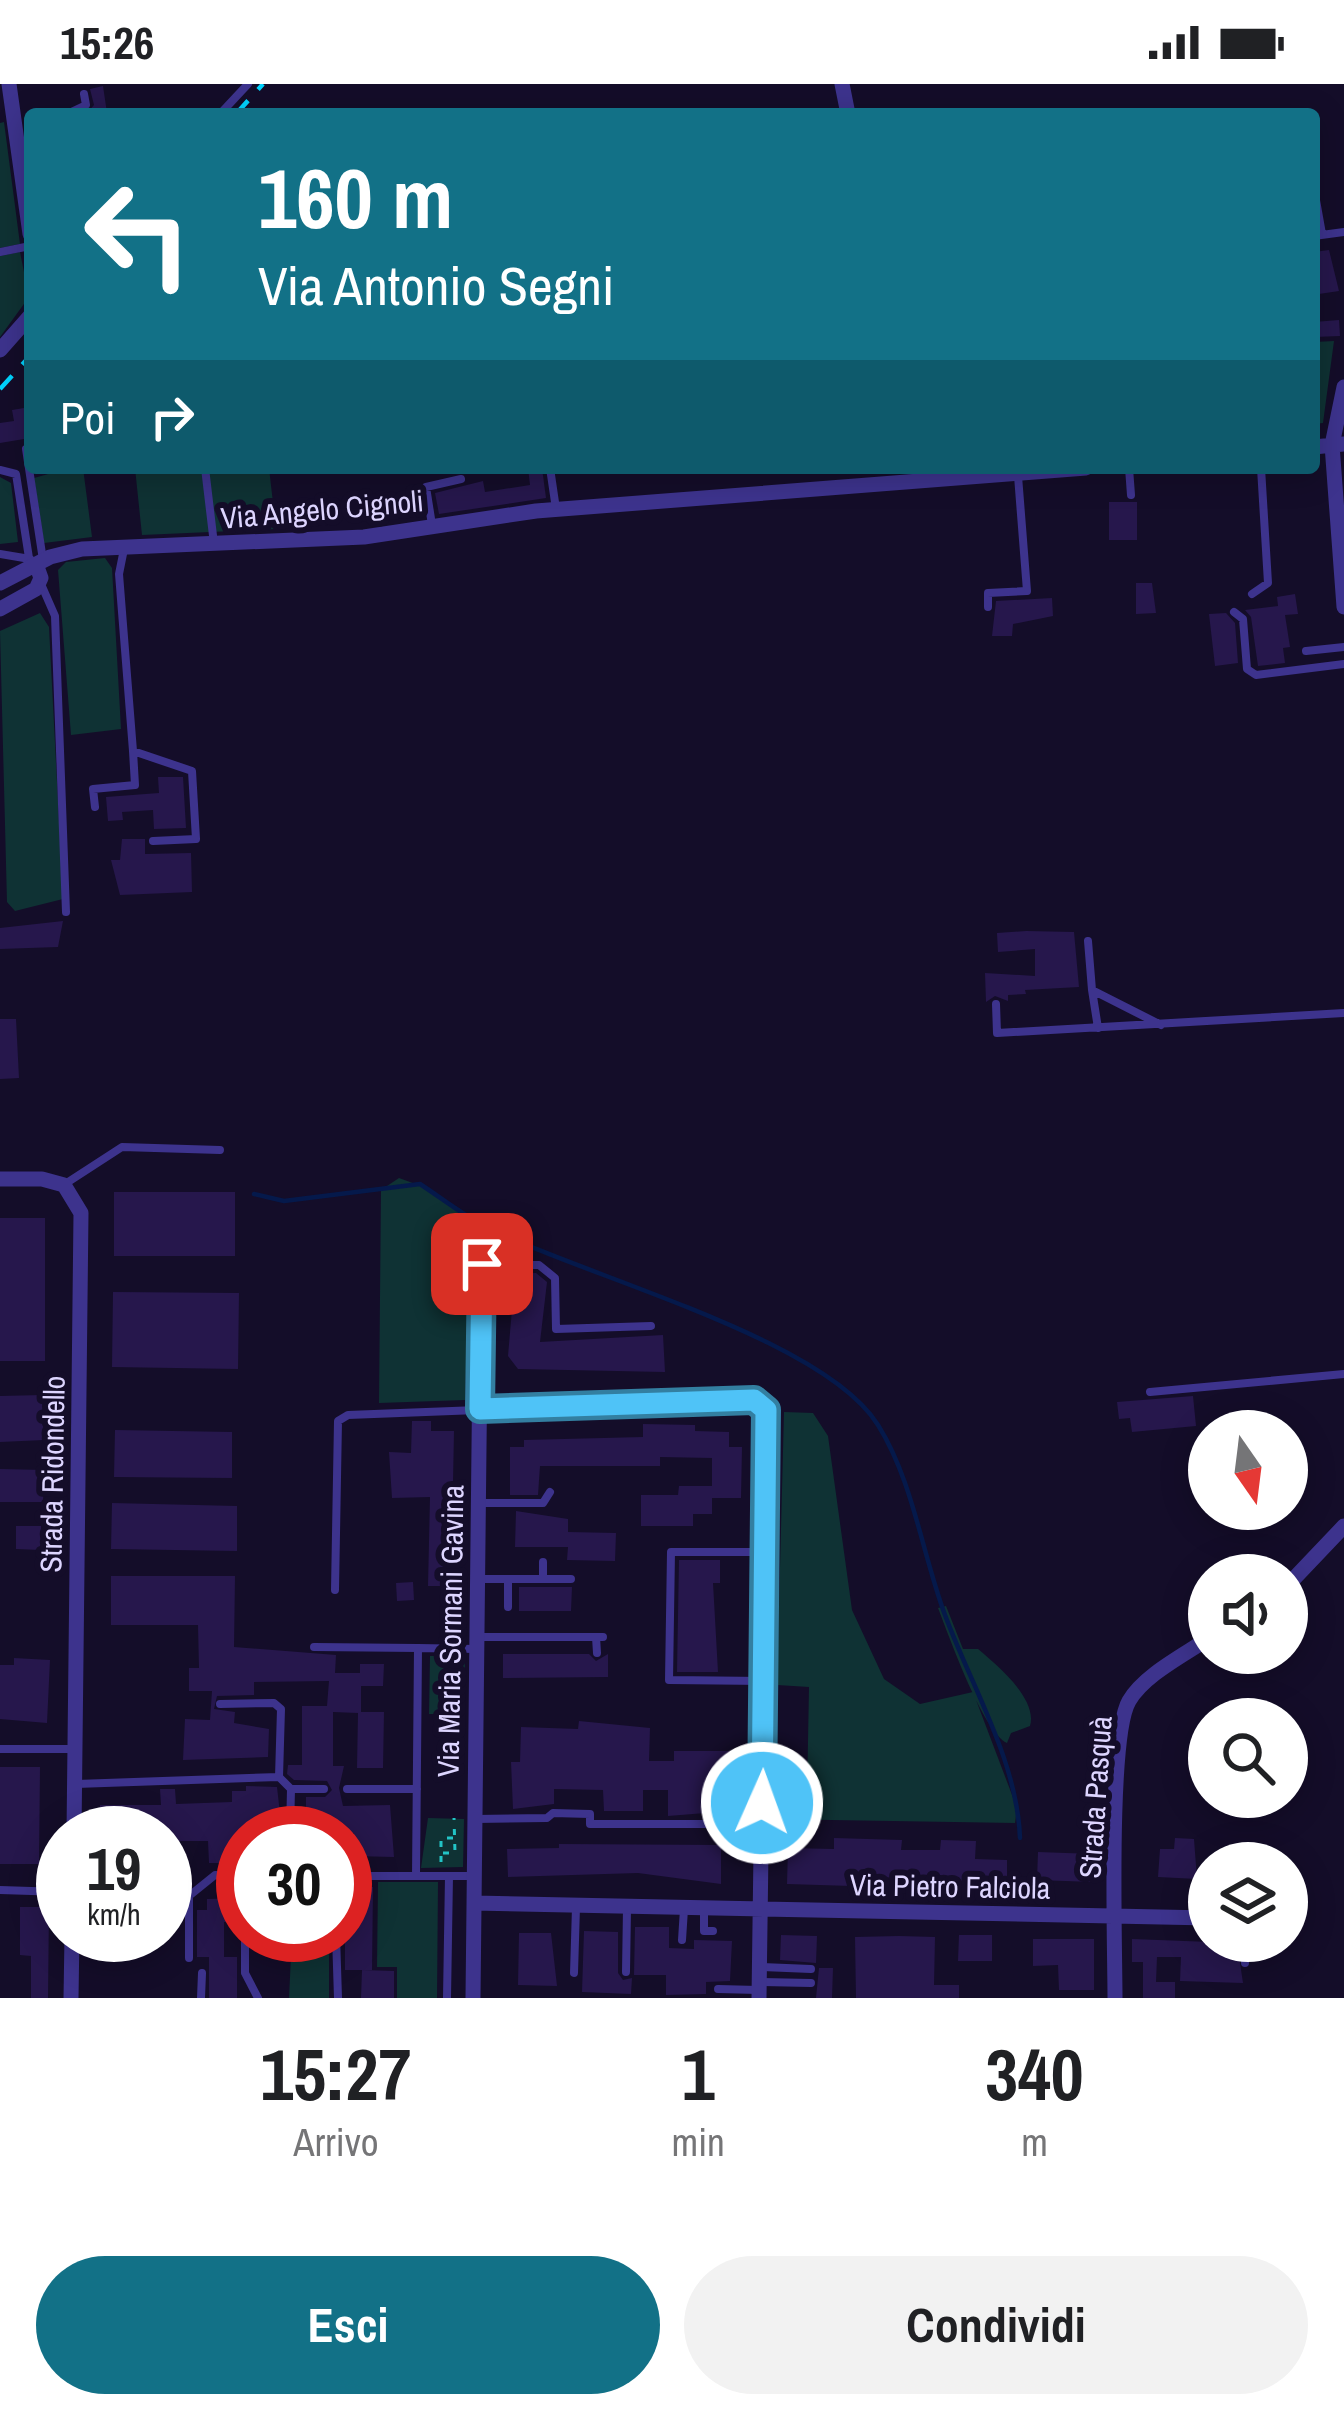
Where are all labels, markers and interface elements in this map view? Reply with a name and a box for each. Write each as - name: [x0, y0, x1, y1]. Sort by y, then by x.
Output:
- text: 15:26: [60, 12, 154, 73]
- text: 160 m: [258, 141, 453, 254]
- icon: left: [60, 156, 216, 312]
- text: Via Antonio Segni: [258, 249, 614, 322]
- icon: right: [139, 384, 205, 450]
- text: Poi: [60, 387, 115, 448]
- street label: Via Angelo Cignoli: [219, 480, 425, 538]
- pin: [431, 1213, 533, 1315]
- icon: arrive: [449, 1231, 515, 1297]
- street label: Strada Ridondello: [30, 1375, 74, 1573]
- north arrow: [1188, 1410, 1308, 1530]
- map controls: [1188, 1410, 1308, 1962]
- street label: Via Maria Sormani Gavina: [427, 1484, 473, 1777]
- button: sound: [1188, 1554, 1308, 1674]
- button: search: [1188, 1698, 1308, 1818]
- street label: Strada Pasquà: [1069, 1714, 1121, 1880]
- position arrow: [699, 1740, 825, 1866]
- speed limit sign: 30: [216, 1806, 372, 1962]
- text: 19: [87, 1828, 141, 1909]
- button: layers: [1188, 1842, 1308, 1962]
- street label: Via Pietro Falciola: [849, 1864, 1051, 1908]
- text: km/h: [87, 1894, 141, 1934]
- text: 15:27: [260, 2025, 411, 2122]
- text: 1: [682, 2025, 715, 2122]
- text: 340: [985, 2025, 1084, 2122]
- text: Arrivo: [293, 2116, 378, 2168]
- text: min: [672, 2116, 725, 2168]
- text: m: [1021, 2116, 1048, 2168]
- button: Esci: [36, 2256, 660, 2394]
- button: Condividi: [684, 2256, 1308, 2394]

